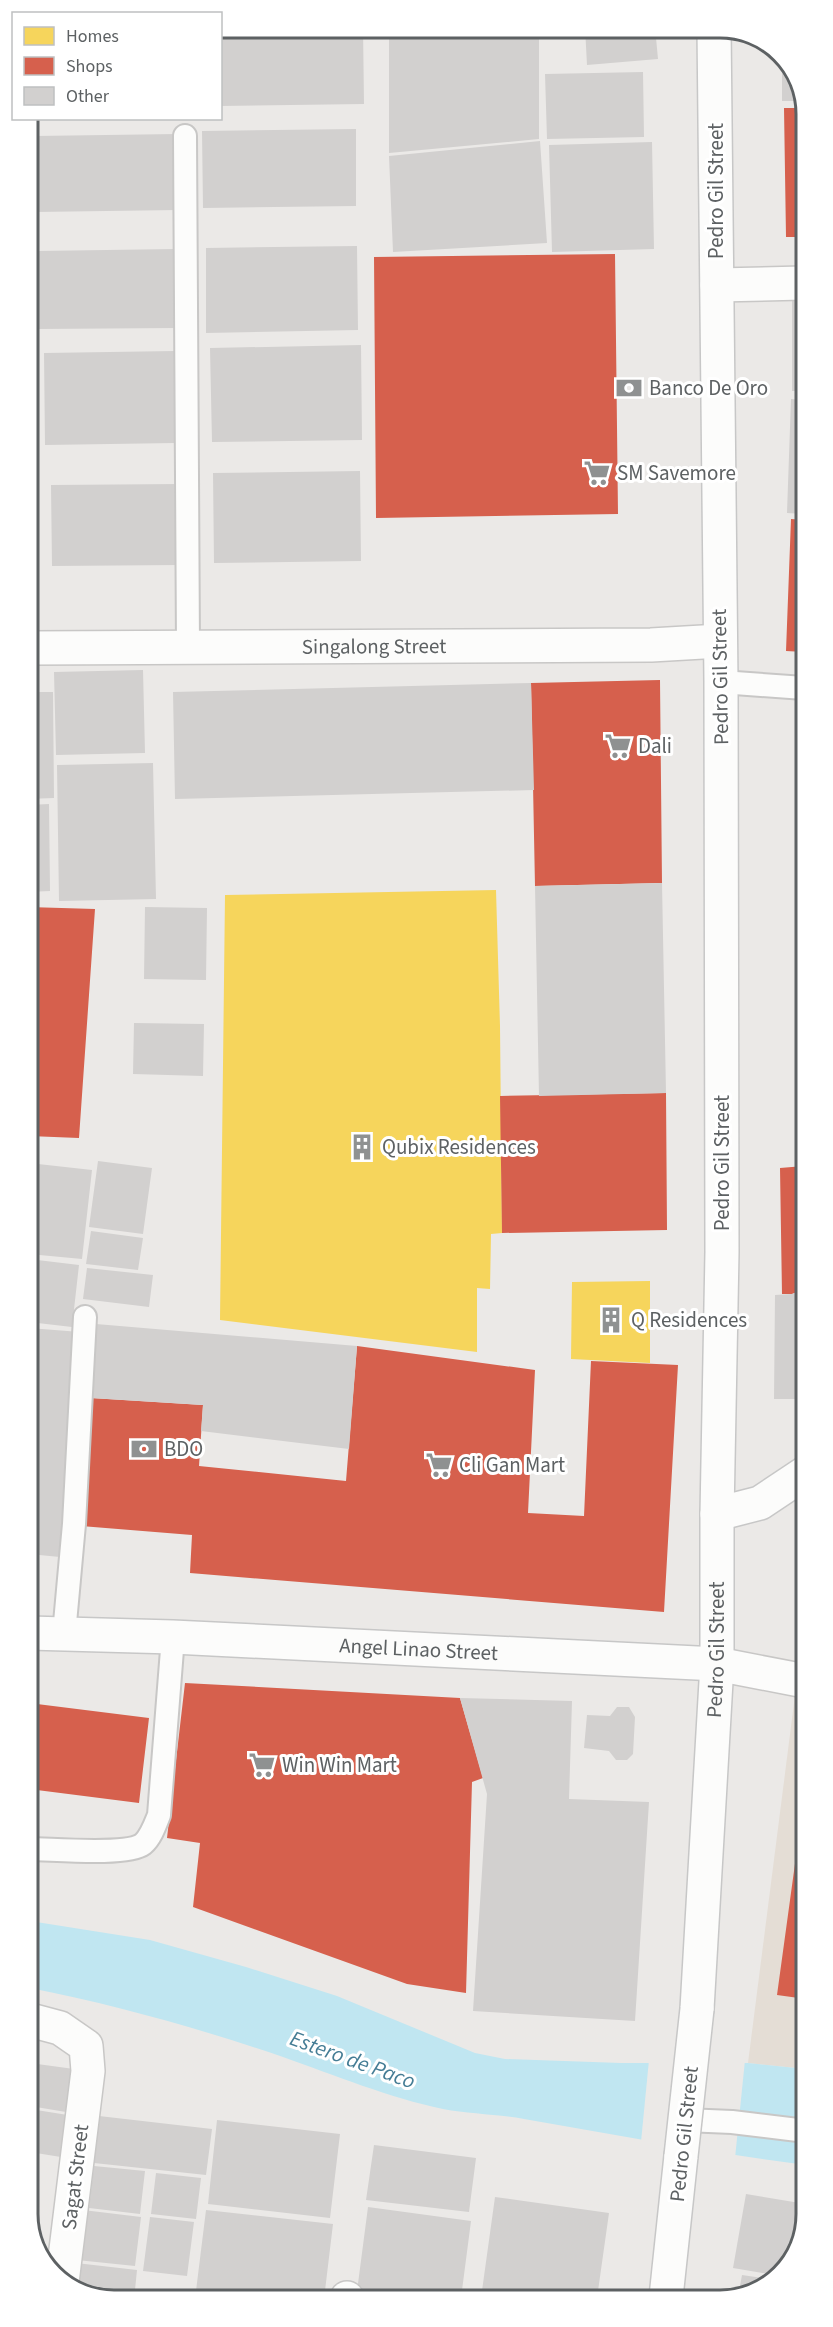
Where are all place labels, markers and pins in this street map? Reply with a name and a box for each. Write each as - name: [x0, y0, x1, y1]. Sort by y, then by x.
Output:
- bank icon: Banco De Oro: [614, 373, 644, 403]
- place label: Banco De Oro: [649, 373, 768, 403]
- supermarket icon: SM Savemore: [582, 458, 612, 488]
- place label: SM Savemore: [617, 458, 736, 488]
- supermarket icon: Dali: [603, 731, 633, 761]
- place label: Dali: [638, 731, 672, 761]
- building icon: Qubix Residences: [347, 1132, 377, 1162]
- place label: Qubix Residences: [382, 1132, 536, 1162]
- building icon: Q Residences: [596, 1305, 626, 1335]
- place label: Q Residences: [631, 1305, 747, 1335]
- bank icon: BDO: [129, 1434, 159, 1464]
- place label: BDO: [164, 1434, 203, 1464]
- supermarket icon: Cli Gan Mart: [424, 1450, 454, 1480]
- place label: Cli Gan Mart: [459, 1450, 565, 1480]
- supermarket icon: Win Win Mart: [247, 1750, 277, 1780]
- place label: Win Win Mart: [282, 1750, 397, 1780]

